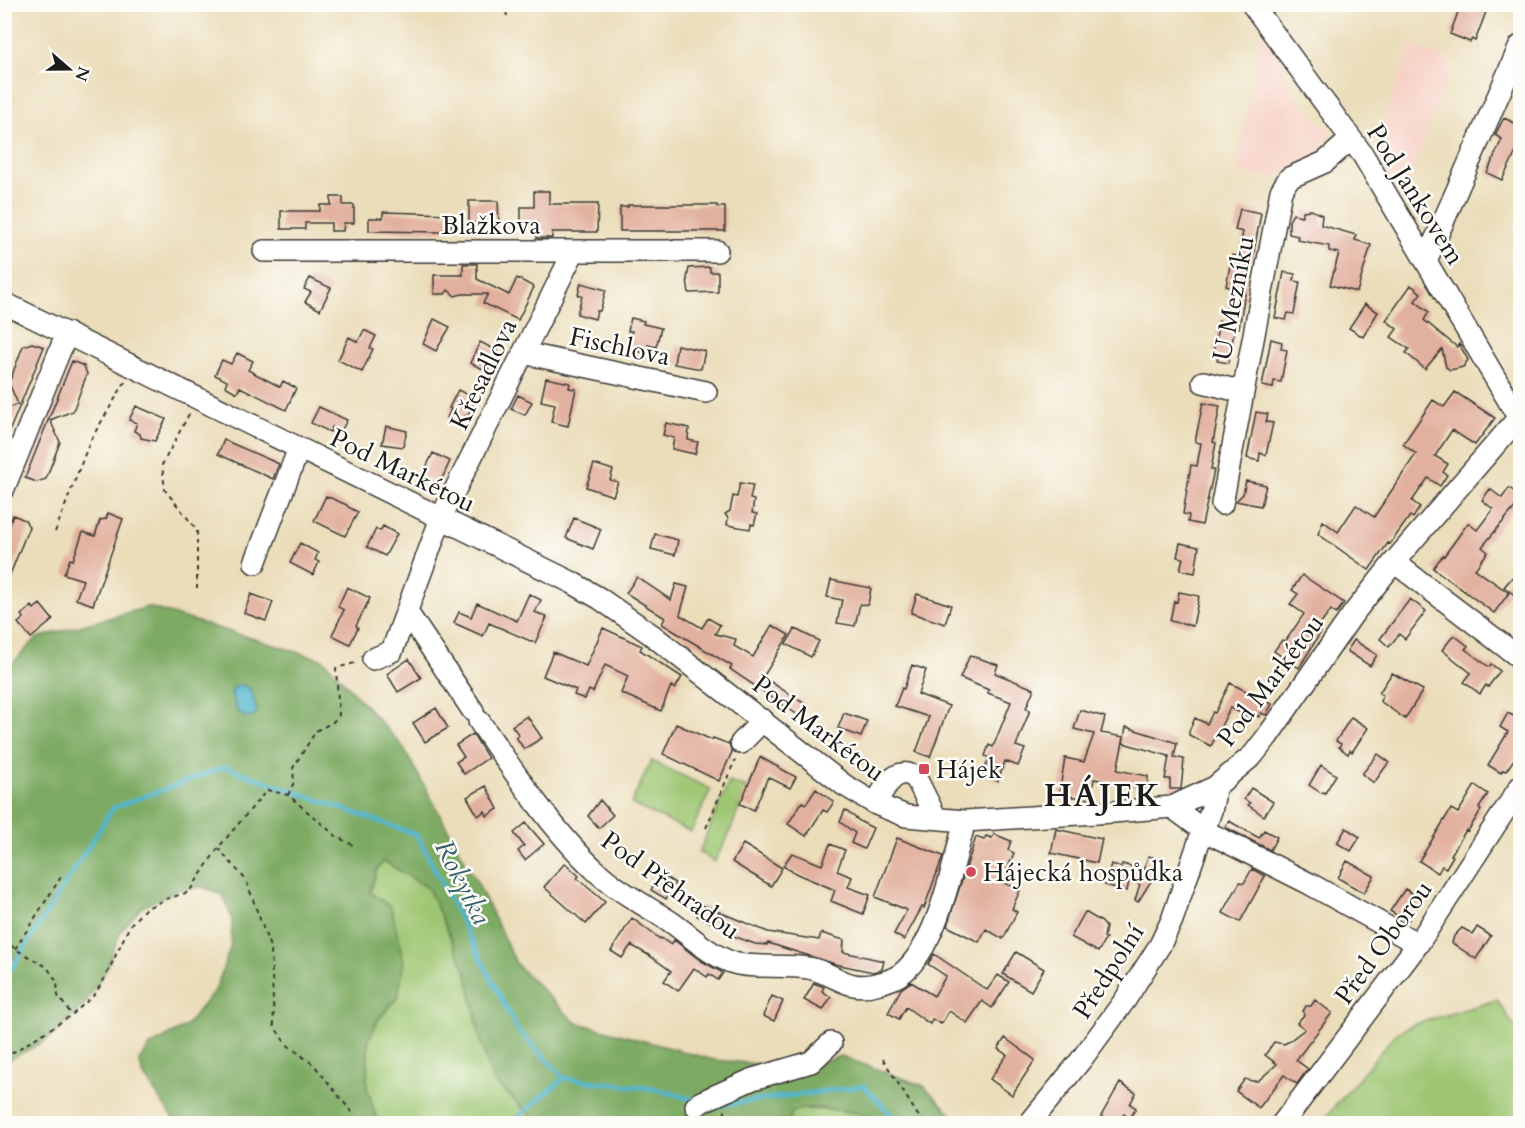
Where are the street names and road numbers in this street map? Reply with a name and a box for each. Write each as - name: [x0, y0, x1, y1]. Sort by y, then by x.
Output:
- street label: Pod Jankovem: [1358, 117, 1473, 271]
- street label: Blažkova: [441, 208, 541, 243]
- street label: U Mezníku: [1204, 233, 1263, 363]
- street label: Křesadlova: [442, 313, 525, 436]
- street label: Fischlova: [566, 319, 673, 374]
- street label: Pod Markétou: [324, 420, 481, 521]
- street label: Pod Markétou: [1209, 607, 1332, 754]
- street label: Pod Markétou: [745, 667, 892, 790]
- street label: Pod Přehradou: [594, 823, 747, 948]
- street label: Před Oborou: [1326, 873, 1440, 1012]
- street label: Předpolní: [1065, 917, 1152, 1026]

